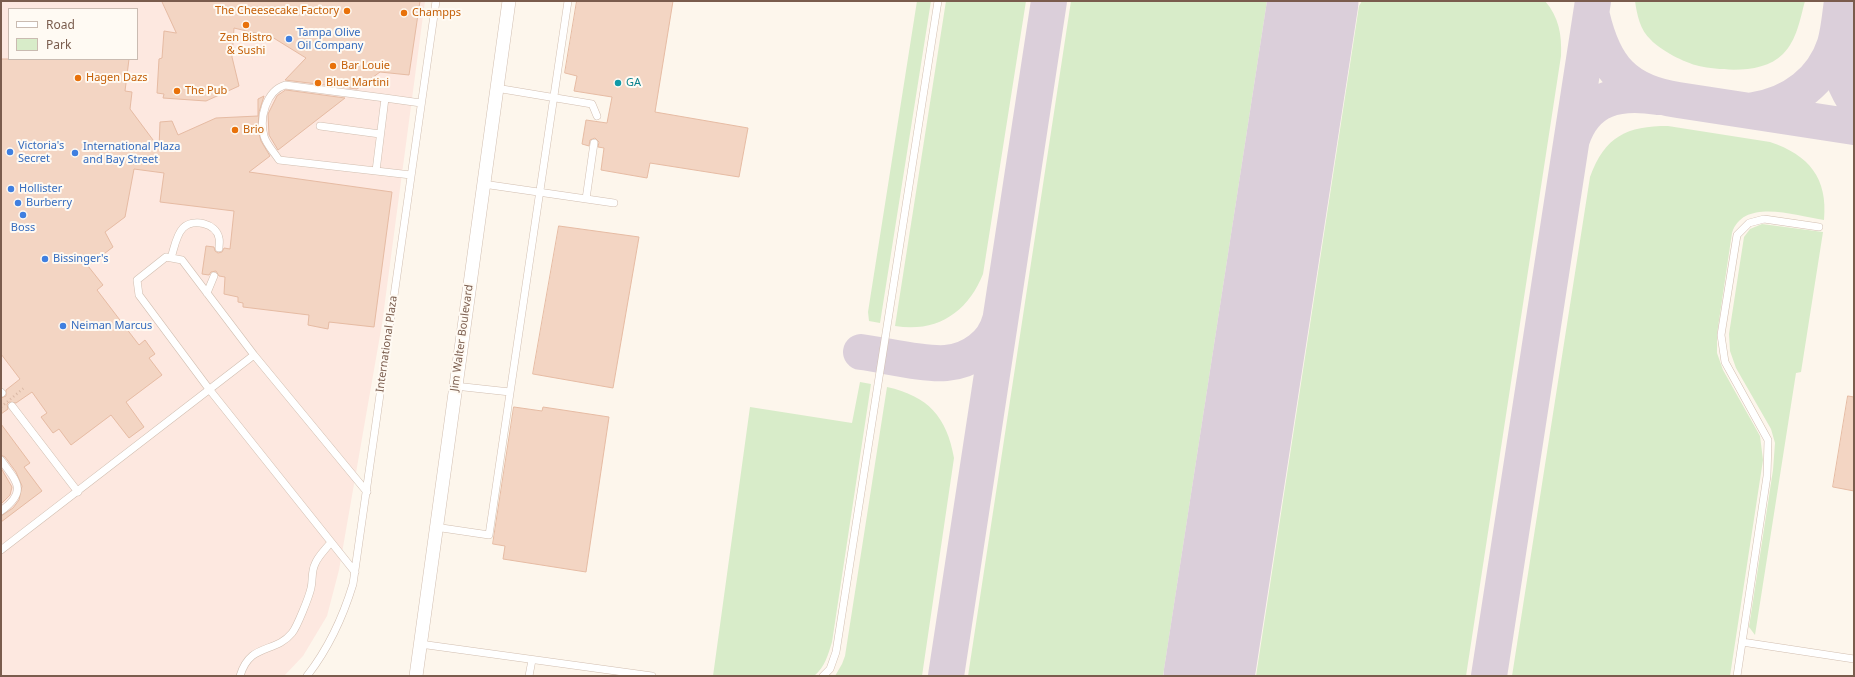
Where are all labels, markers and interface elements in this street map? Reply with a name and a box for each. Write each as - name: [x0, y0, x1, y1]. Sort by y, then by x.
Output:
- place label: The Cheesecake Factory: [215, 4, 339, 18]
- marker: The Cheesecake Factory: [342, 6, 352, 16]
- place label: Champps: [412, 6, 461, 20]
- legend: [8, 8, 138, 60]
- marker: Champps: [399, 8, 409, 18]
- text: Road: [46, 16, 75, 33]
- marker: Zen Bistro & Sushi: [241, 20, 251, 30]
- place label: Tampa Olive Oil Company: [297, 26, 363, 52]
- place label: Zen Bistro & Sushi: [220, 31, 272, 57]
- marker: Tampa Olive Oil Company: [284, 34, 294, 44]
- text: Park: [46, 36, 71, 53]
- place label: Bar Louie: [341, 59, 390, 73]
- marker: Bar Louie: [328, 61, 338, 71]
- place label: Hagen Dazs: [86, 71, 148, 85]
- marker: Hagen Dazs: [73, 73, 83, 83]
- place label: Blue Martini: [326, 76, 389, 90]
- place label: GA: [626, 76, 641, 90]
- marker: Blue Martini: [313, 78, 323, 88]
- marker: GA: [613, 78, 623, 88]
- place label: The Pub: [185, 84, 227, 98]
- marker: The Pub: [172, 86, 182, 96]
- place label: Brio: [243, 123, 264, 137]
- marker: Brio: [230, 125, 240, 135]
- place label: Victoria's Secret: [18, 139, 64, 165]
- place label: International Plaza and Bay Street: [83, 140, 180, 166]
- marker: Victoria's Secret: [5, 147, 15, 157]
- marker: International Plaza and Bay Street: [70, 148, 80, 158]
- place label: Hollister: [19, 182, 62, 196]
- marker: Hollister: [6, 184, 16, 194]
- place label: Burberry: [26, 196, 72, 210]
- marker: Burberry: [13, 198, 23, 208]
- marker: Boss: [18, 210, 28, 220]
- place label: Boss: [11, 221, 35, 235]
- place label: Bissinger's: [53, 252, 109, 266]
- marker: Bissinger's: [40, 254, 50, 264]
- street label: Jim Walter Boulevard: [448, 284, 476, 392]
- street label: International Plaza: [374, 295, 400, 393]
- place label: Neiman Marcus: [71, 319, 152, 333]
- marker: Neiman Marcus: [58, 321, 68, 331]

